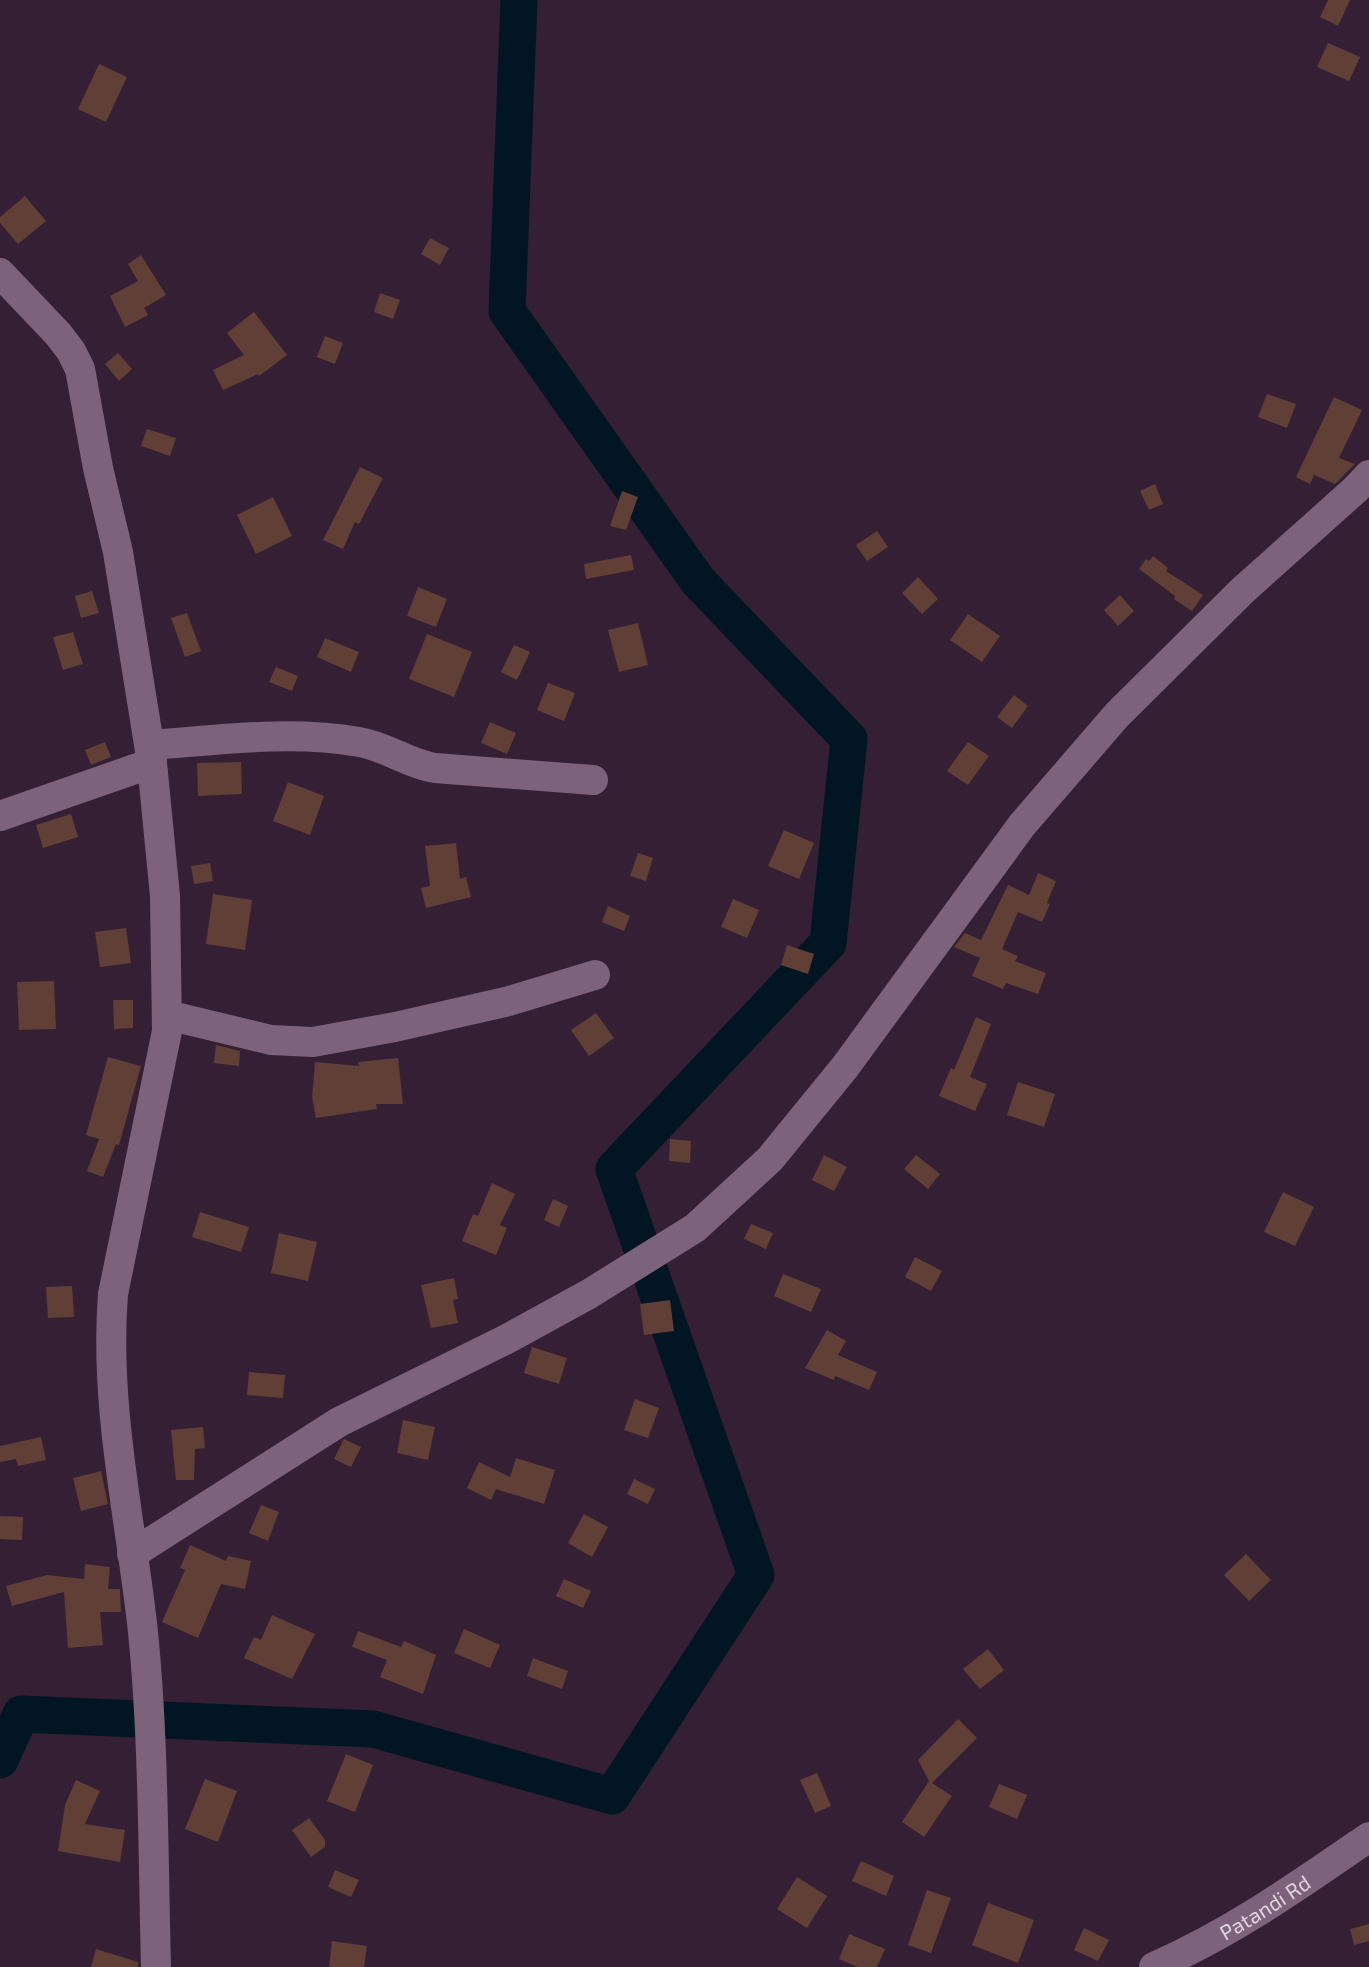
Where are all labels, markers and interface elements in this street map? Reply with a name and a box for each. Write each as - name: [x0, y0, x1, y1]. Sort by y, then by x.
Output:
- street label: Patandi Rd: [1215, 1869, 1315, 1944]

